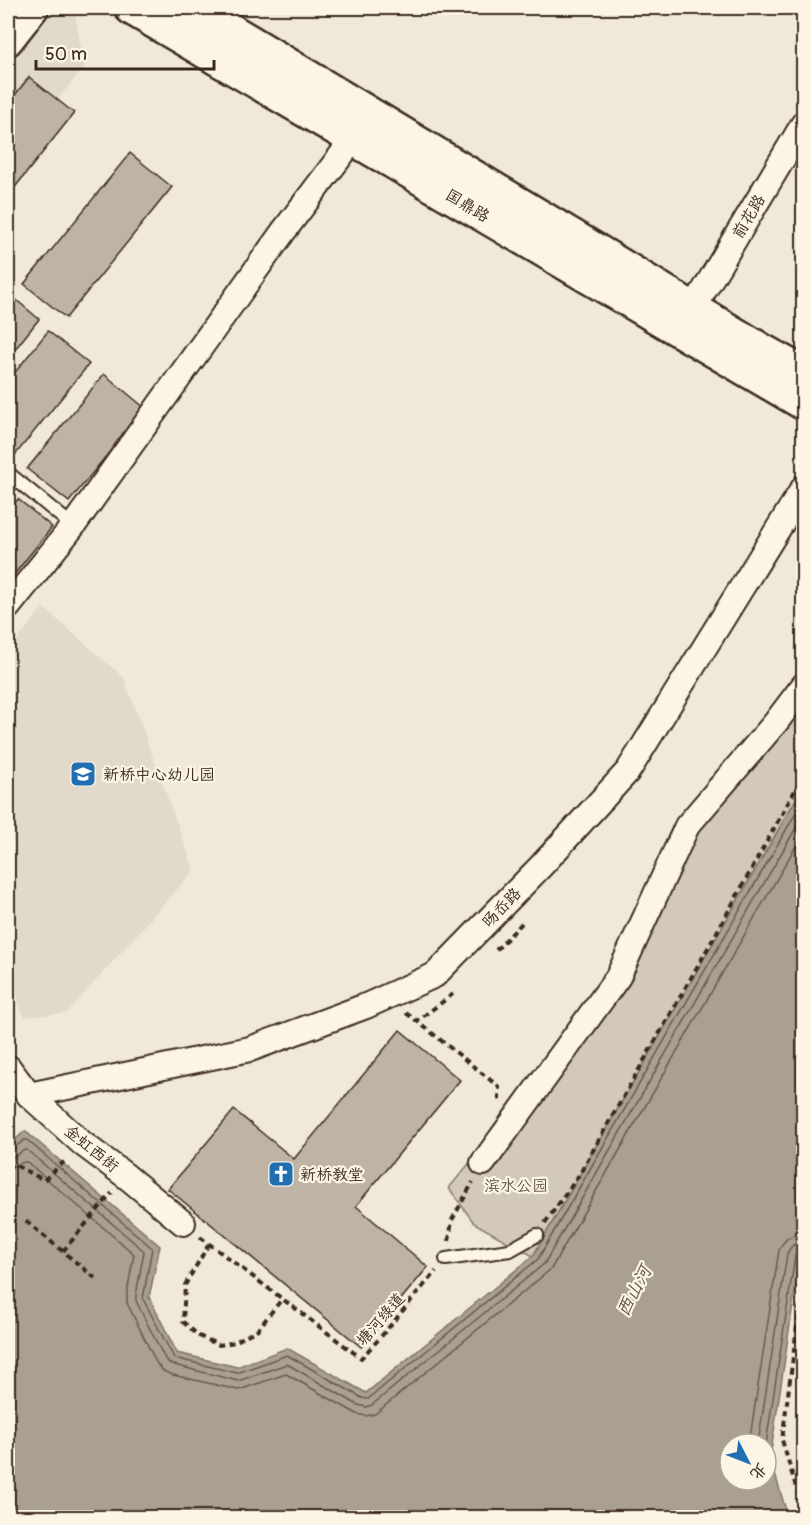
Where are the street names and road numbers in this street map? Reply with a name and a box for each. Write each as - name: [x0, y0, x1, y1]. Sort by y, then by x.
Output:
- street label: 国鼎路: [442, 185, 493, 227]
- street label: 前花路: [728, 191, 770, 242]
- street label: 旸岙路: [478, 883, 526, 932]
- street label: 金虹西街: [60, 1121, 123, 1177]
- street label: 塘河绿道: [352, 1289, 409, 1350]

